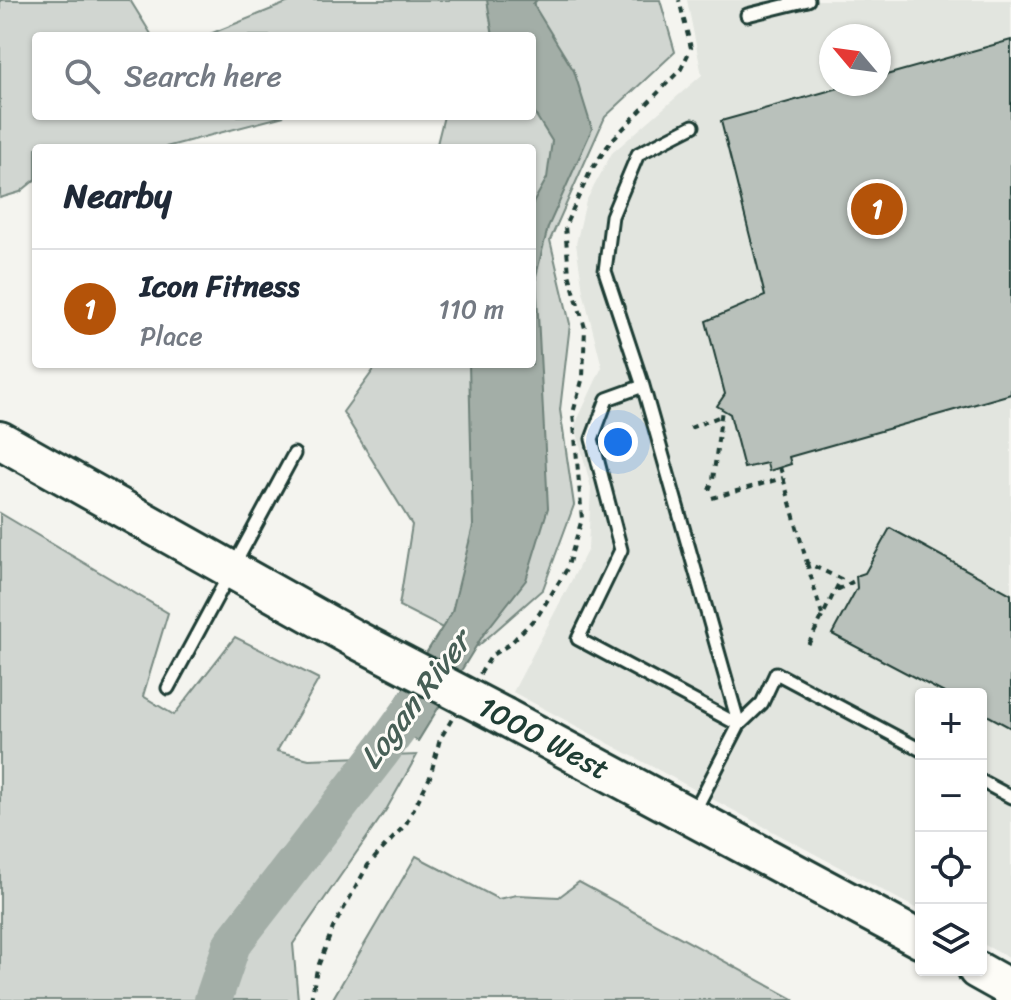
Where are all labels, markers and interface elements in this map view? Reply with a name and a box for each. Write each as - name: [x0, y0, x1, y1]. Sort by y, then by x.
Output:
- north arrow: [819, 24, 891, 96]
- search box: [32, 32, 536, 120]
- text: Search here: [124, 49, 282, 103]
- icon: search: [60, 54, 104, 98]
- text: Nearby: [64, 166, 172, 226]
- pin: 1: [851, 179, 903, 239]
- text: Icon Fitness: [140, 259, 300, 313]
- text: 1: [84, 286, 96, 332]
- text: 110 m: [439, 286, 504, 332]
- text: Place: [140, 313, 203, 359]
- your location: [598, 422, 638, 462]
- water label: Logan River: [344, 614, 490, 782]
- street label: 1000 West: [468, 681, 620, 795]
- map controls: [915, 688, 987, 976]
- button: +: [915, 688, 987, 760]
- button: −: [915, 760, 987, 832]
- button: locate: [915, 832, 987, 904]
- button: layers: [915, 904, 987, 976]

